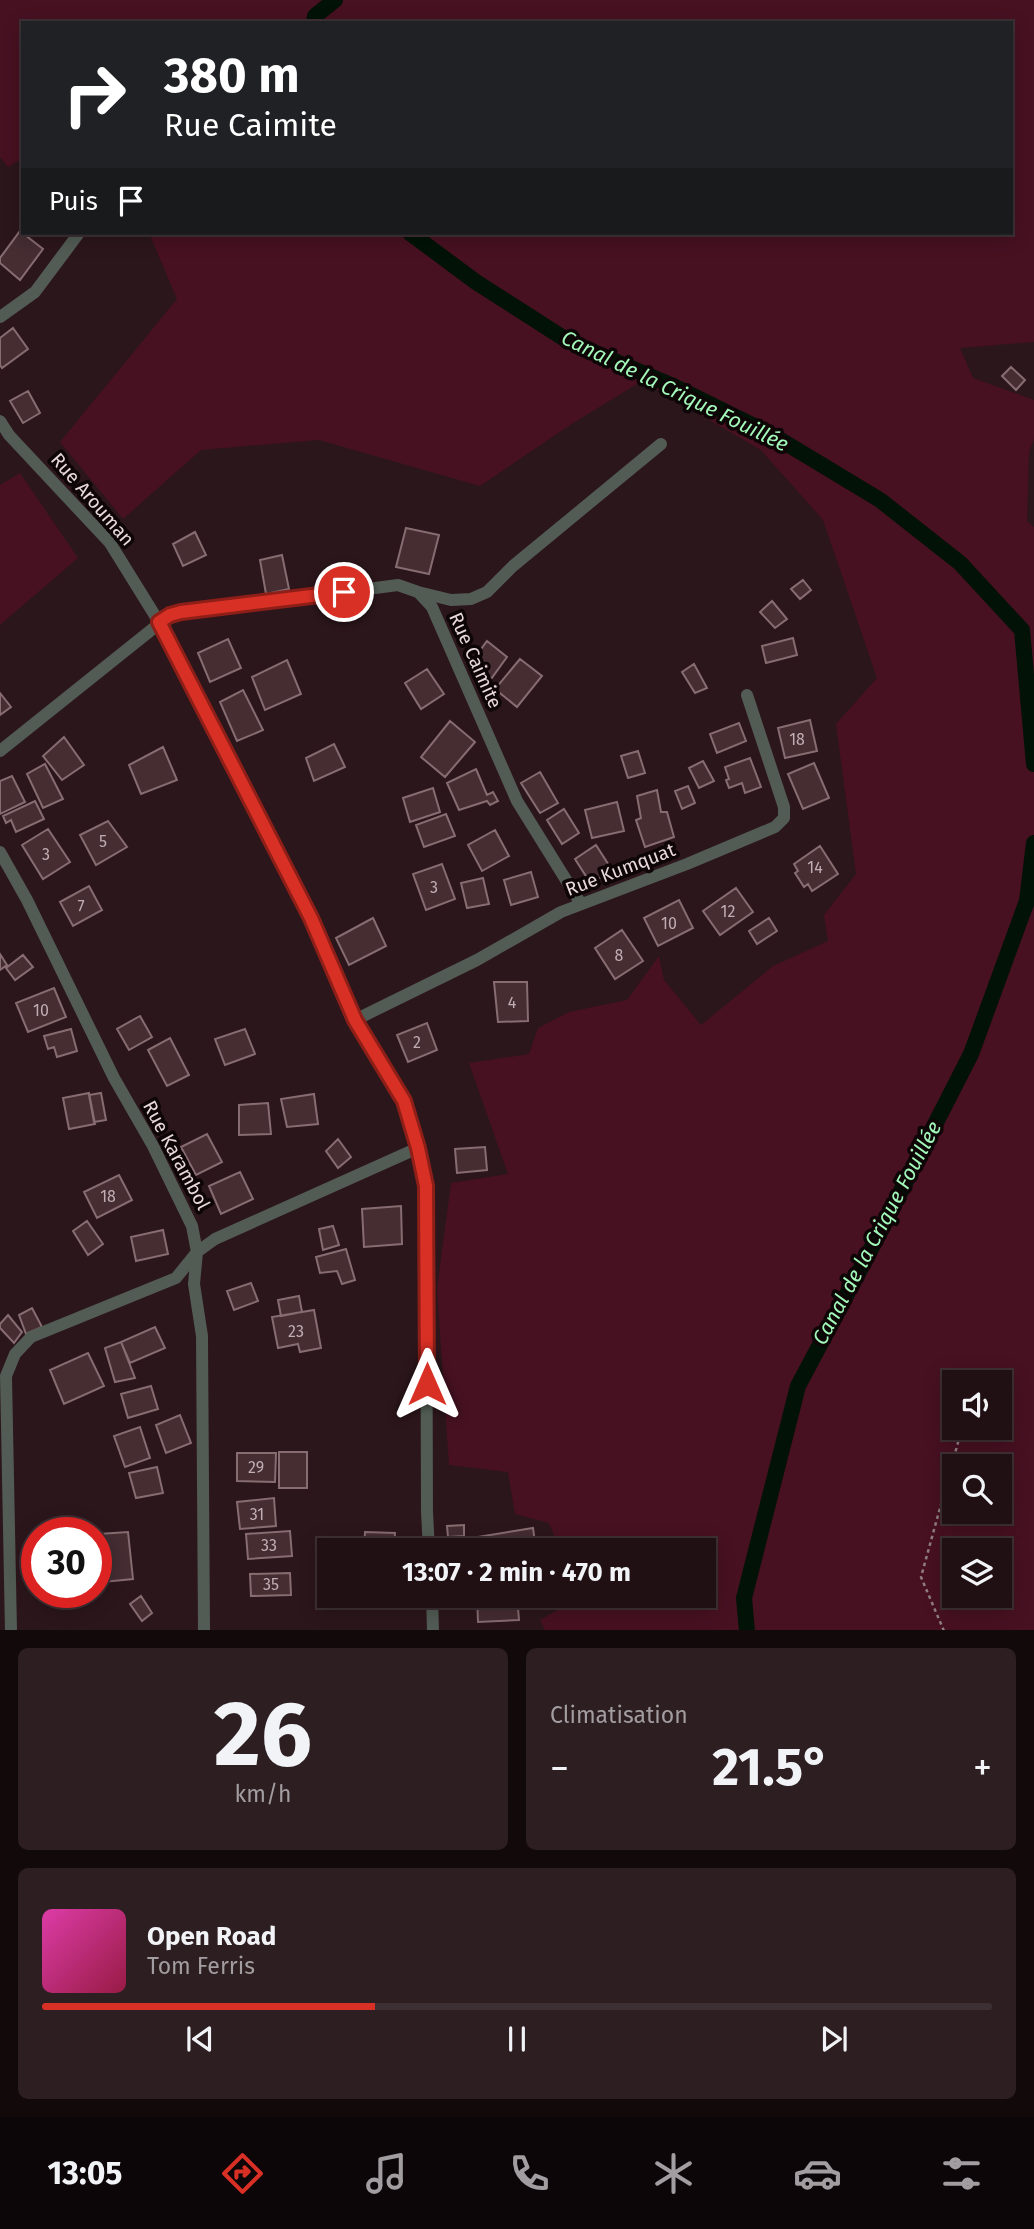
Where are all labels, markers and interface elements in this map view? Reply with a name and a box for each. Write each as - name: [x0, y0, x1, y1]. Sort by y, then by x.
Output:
- text: 380 m: [164, 46, 300, 105]
- icon: right: [49, 49, 140, 140]
- text: Rue Caimite: [164, 106, 337, 144]
- icon: arrive: [112, 182, 150, 220]
- text: Puis: [49, 186, 98, 217]
- water label: Canal de la Crique Fouillée: [557, 325, 793, 457]
- street label: Rue Arouman: [46, 448, 139, 550]
- pin: [314, 562, 374, 622]
- icon: arrive: [325, 573, 363, 611]
- street label: Rue Caimite: [444, 609, 507, 712]
- house number: 18: [789, 730, 805, 749]
- house number: 5: [99, 832, 107, 851]
- street label: Rue Kumquat: [562, 838, 679, 901]
- house number: 3: [42, 845, 50, 864]
- house number: 14: [807, 858, 823, 877]
- house number: 3: [430, 878, 438, 897]
- house number: 7: [77, 897, 85, 916]
- house number: 12: [721, 902, 735, 921]
- house number: 10: [661, 914, 677, 933]
- house number: 8: [615, 946, 624, 965]
- house number: 4: [508, 993, 517, 1012]
- house number: 10: [33, 1001, 49, 1020]
- house number: 2: [413, 1033, 421, 1052]
- street label: Rue Karambol: [138, 1097, 215, 1214]
- water label: Canal de la Crique Fouillée: [807, 1117, 947, 1349]
- house number: 18: [100, 1187, 116, 1206]
- house number: 23: [288, 1322, 304, 1341]
- position arrow: [390, 1347, 464, 1421]
- map controls: [942, 1370, 1012, 1608]
- button: sound: [942, 1370, 1012, 1440]
- button: search: [942, 1454, 1012, 1524]
- house number: 29: [248, 1458, 264, 1477]
- house number: 31: [250, 1505, 264, 1524]
- speed limit sign: 30: [21, 1517, 112, 1608]
- house number: 33: [261, 1536, 277, 1555]
- button: layers: [942, 1538, 1012, 1608]
- text: 13:07 · 2 min · 470 m: [402, 1557, 631, 1588]
- house number: 35: [263, 1575, 279, 1594]
- text: 26: [214, 1680, 312, 1789]
- text: Climatisation: [550, 1701, 688, 1729]
- text: 21.5°: [712, 1736, 830, 1799]
- text: −: [550, 1745, 569, 1791]
- text: +: [973, 1745, 992, 1791]
- text: km/h: [235, 1780, 291, 1808]
- text: Open Road: [147, 1921, 276, 1952]
- text: Tom Ferris: [147, 1952, 255, 1980]
- icon: previous: [181, 2020, 219, 2058]
- icon: pause: [498, 2020, 536, 2058]
- icon: next: [815, 2020, 853, 2058]
- icon: directions: [218, 2149, 267, 2198]
- icon: music: [362, 2149, 411, 2198]
- icon: phone: [505, 2149, 554, 2198]
- icon: climate: [649, 2149, 698, 2198]
- icon: car: [793, 2149, 842, 2198]
- icon: filters: [937, 2149, 986, 2198]
- text: 13:05: [47, 2154, 123, 2192]

